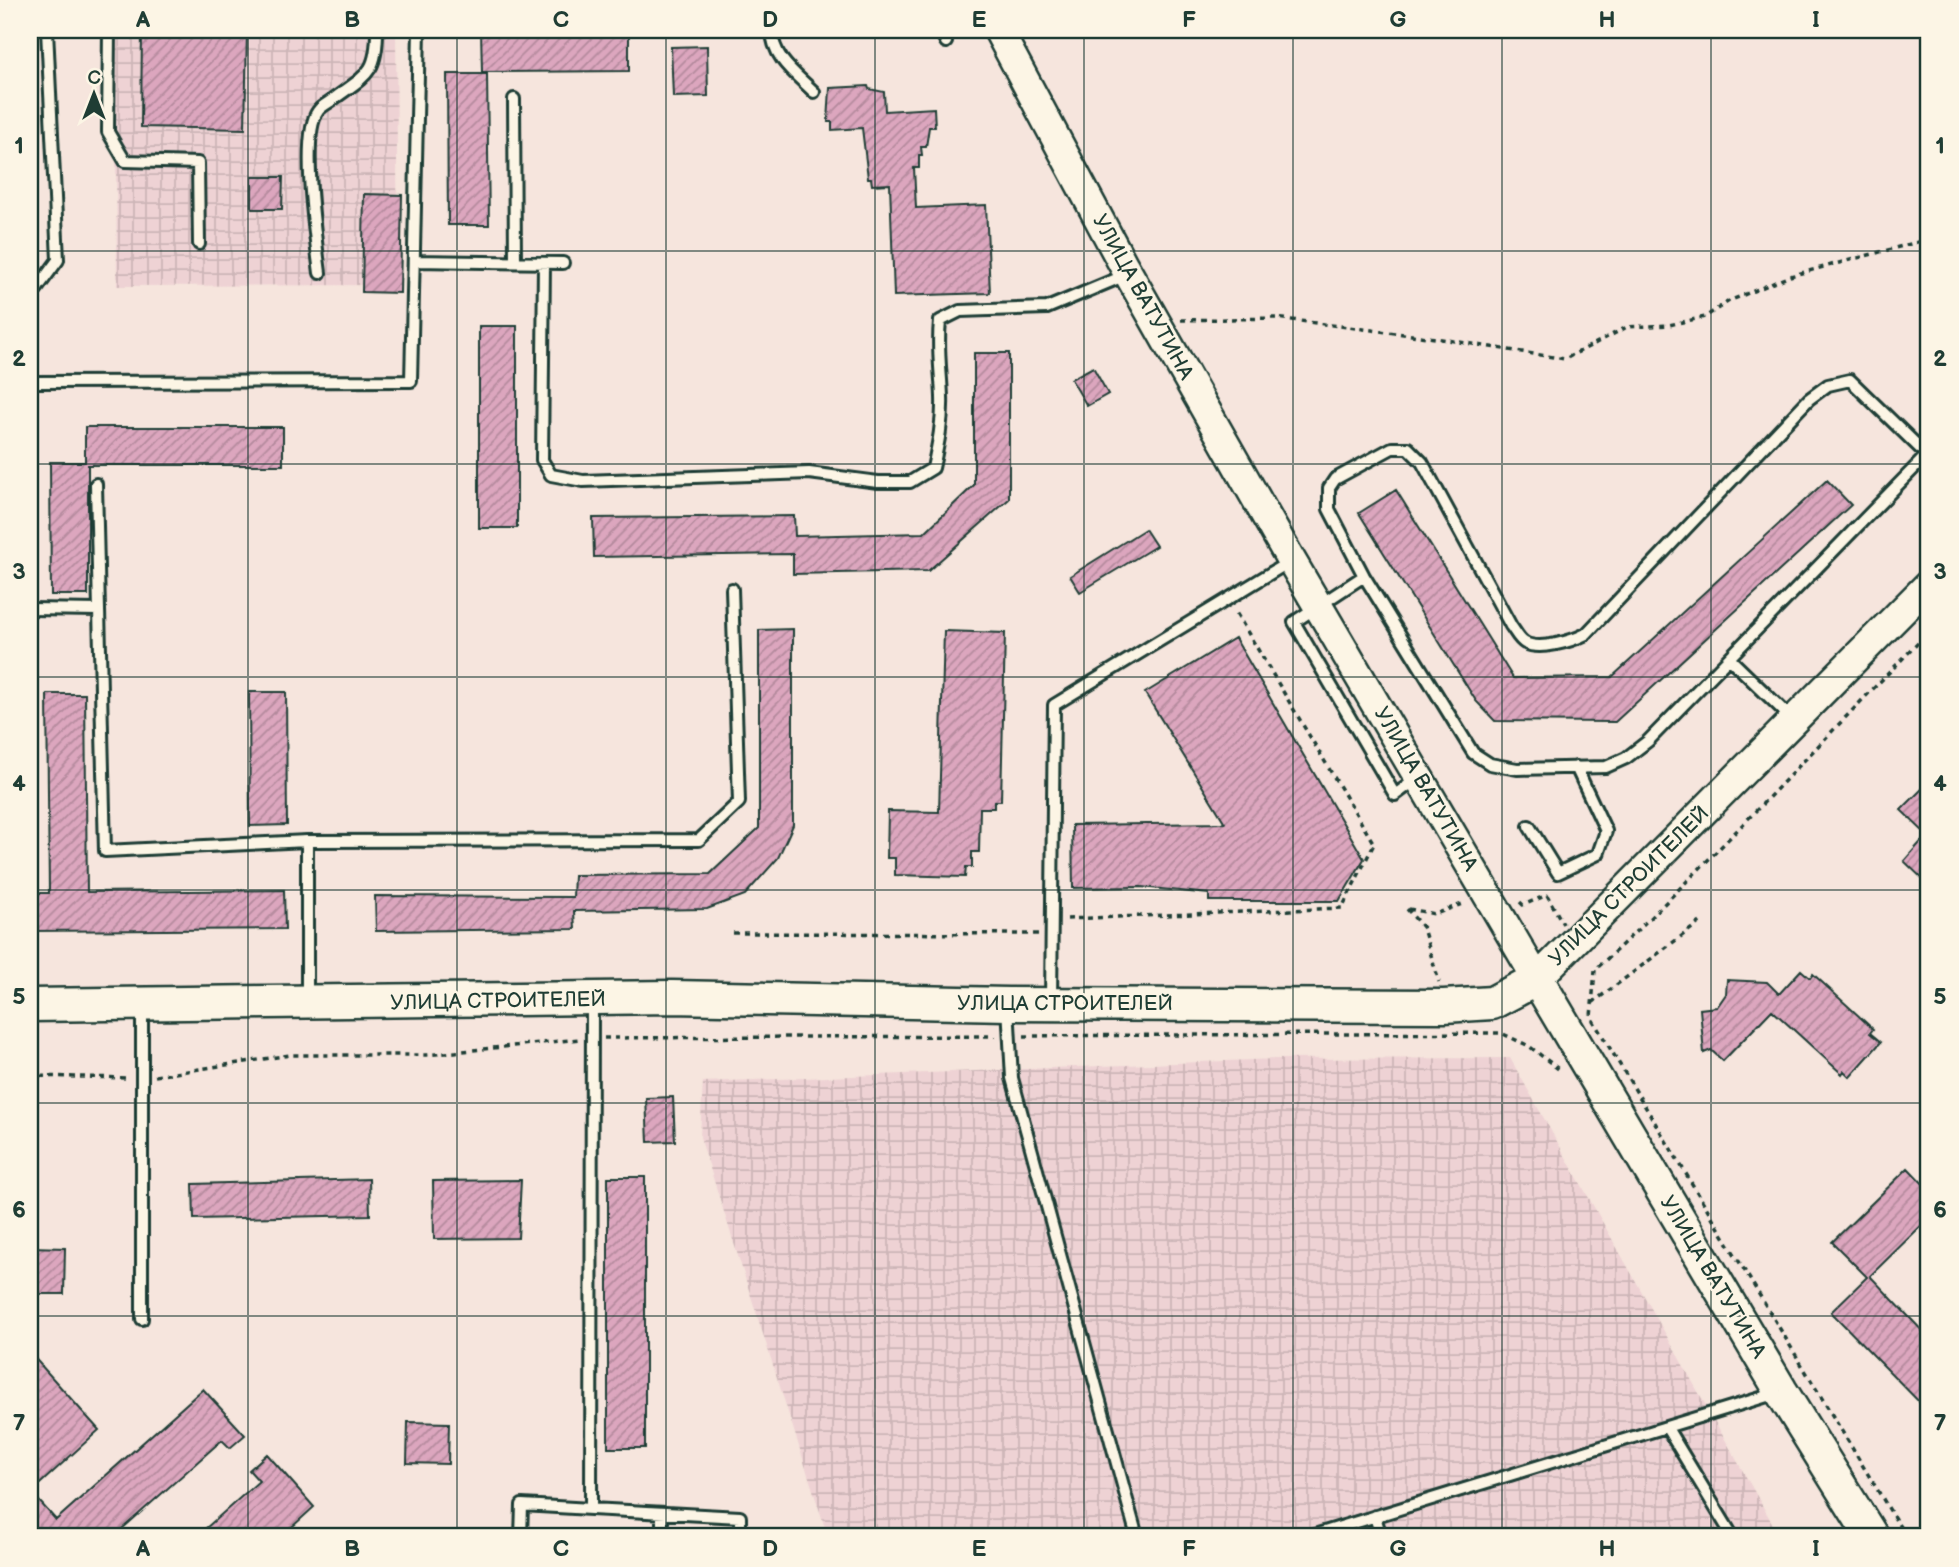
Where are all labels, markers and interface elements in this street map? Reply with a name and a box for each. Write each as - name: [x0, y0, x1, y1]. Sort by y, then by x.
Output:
- text: A: [135, 6, 151, 34]
- text: B: [344, 6, 360, 34]
- text: C: [553, 6, 569, 34]
- text: D: [762, 6, 778, 34]
- text: E: [972, 6, 987, 34]
- text: F: [1182, 6, 1196, 34]
- text: G: [1390, 6, 1407, 34]
- text: H: [1598, 6, 1616, 34]
- text: I: [1812, 6, 1820, 34]
- north arrow: [60, 60, 130, 130]
- text: С: [87, 67, 101, 90]
- text: 1: [14, 132, 24, 160]
- text: 1: [1935, 132, 1945, 160]
- street label: УЛИЦА ВАТУТИНА: [1087, 210, 1199, 384]
- text: 2: [12, 345, 26, 373]
- text: 2: [1933, 345, 1947, 373]
- text: 3: [12, 558, 26, 586]
- text: 3: [1933, 558, 1947, 586]
- street label: УЛИЦА ВАТУТИНА: [1369, 703, 1483, 876]
- text: 4: [12, 770, 26, 798]
- text: 4: [1933, 770, 1947, 798]
- street label: УЛИЦА СТРОИТЕЛЕЙ: [1544, 801, 1714, 971]
- text: 5: [12, 983, 26, 1011]
- text: 5: [1933, 983, 1947, 1011]
- street label: УЛИЦА СТРОИТЕЛЕЙ: [390, 987, 606, 1015]
- street label: УЛИЦА СТРОИТЕЛЕЙ: [957, 991, 1173, 1016]
- street label: УЛИЦА ВАТУТИНА: [1655, 1191, 1772, 1363]
- text: 6: [12, 1196, 26, 1224]
- text: 6: [1933, 1196, 1947, 1224]
- text: 7: [13, 1409, 26, 1437]
- text: 7: [1934, 1409, 1947, 1437]
- text: A: [135, 1535, 151, 1563]
- text: B: [344, 1535, 360, 1563]
- text: C: [553, 1535, 569, 1563]
- text: D: [762, 1535, 778, 1563]
- text: E: [972, 1535, 987, 1563]
- text: F: [1182, 1535, 1196, 1563]
- text: G: [1390, 1535, 1407, 1563]
- text: H: [1598, 1535, 1616, 1563]
- text: I: [1812, 1535, 1820, 1563]

